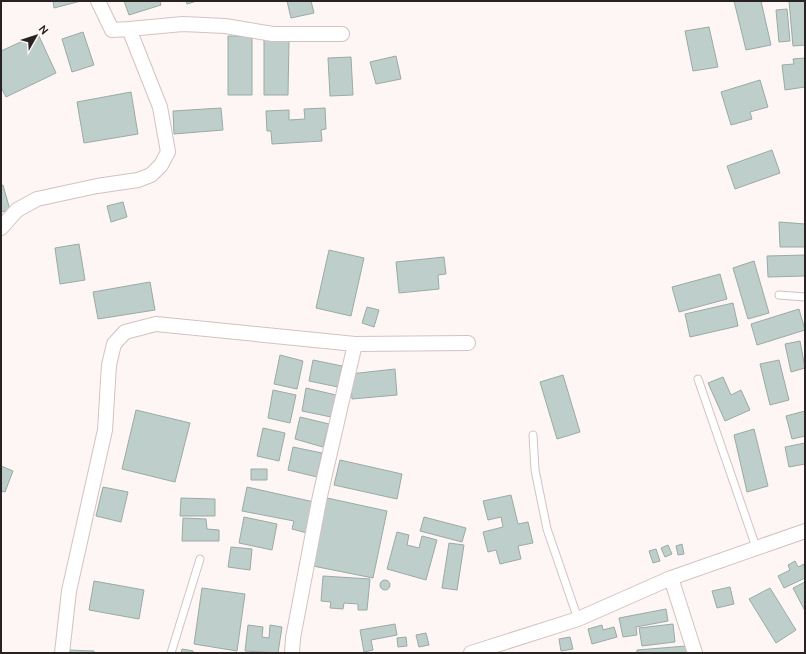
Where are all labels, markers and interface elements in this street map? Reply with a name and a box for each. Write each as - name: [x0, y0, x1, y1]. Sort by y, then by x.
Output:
- north arrow: [16, 16, 56, 56]
- text: N: [37, 23, 51, 37]

